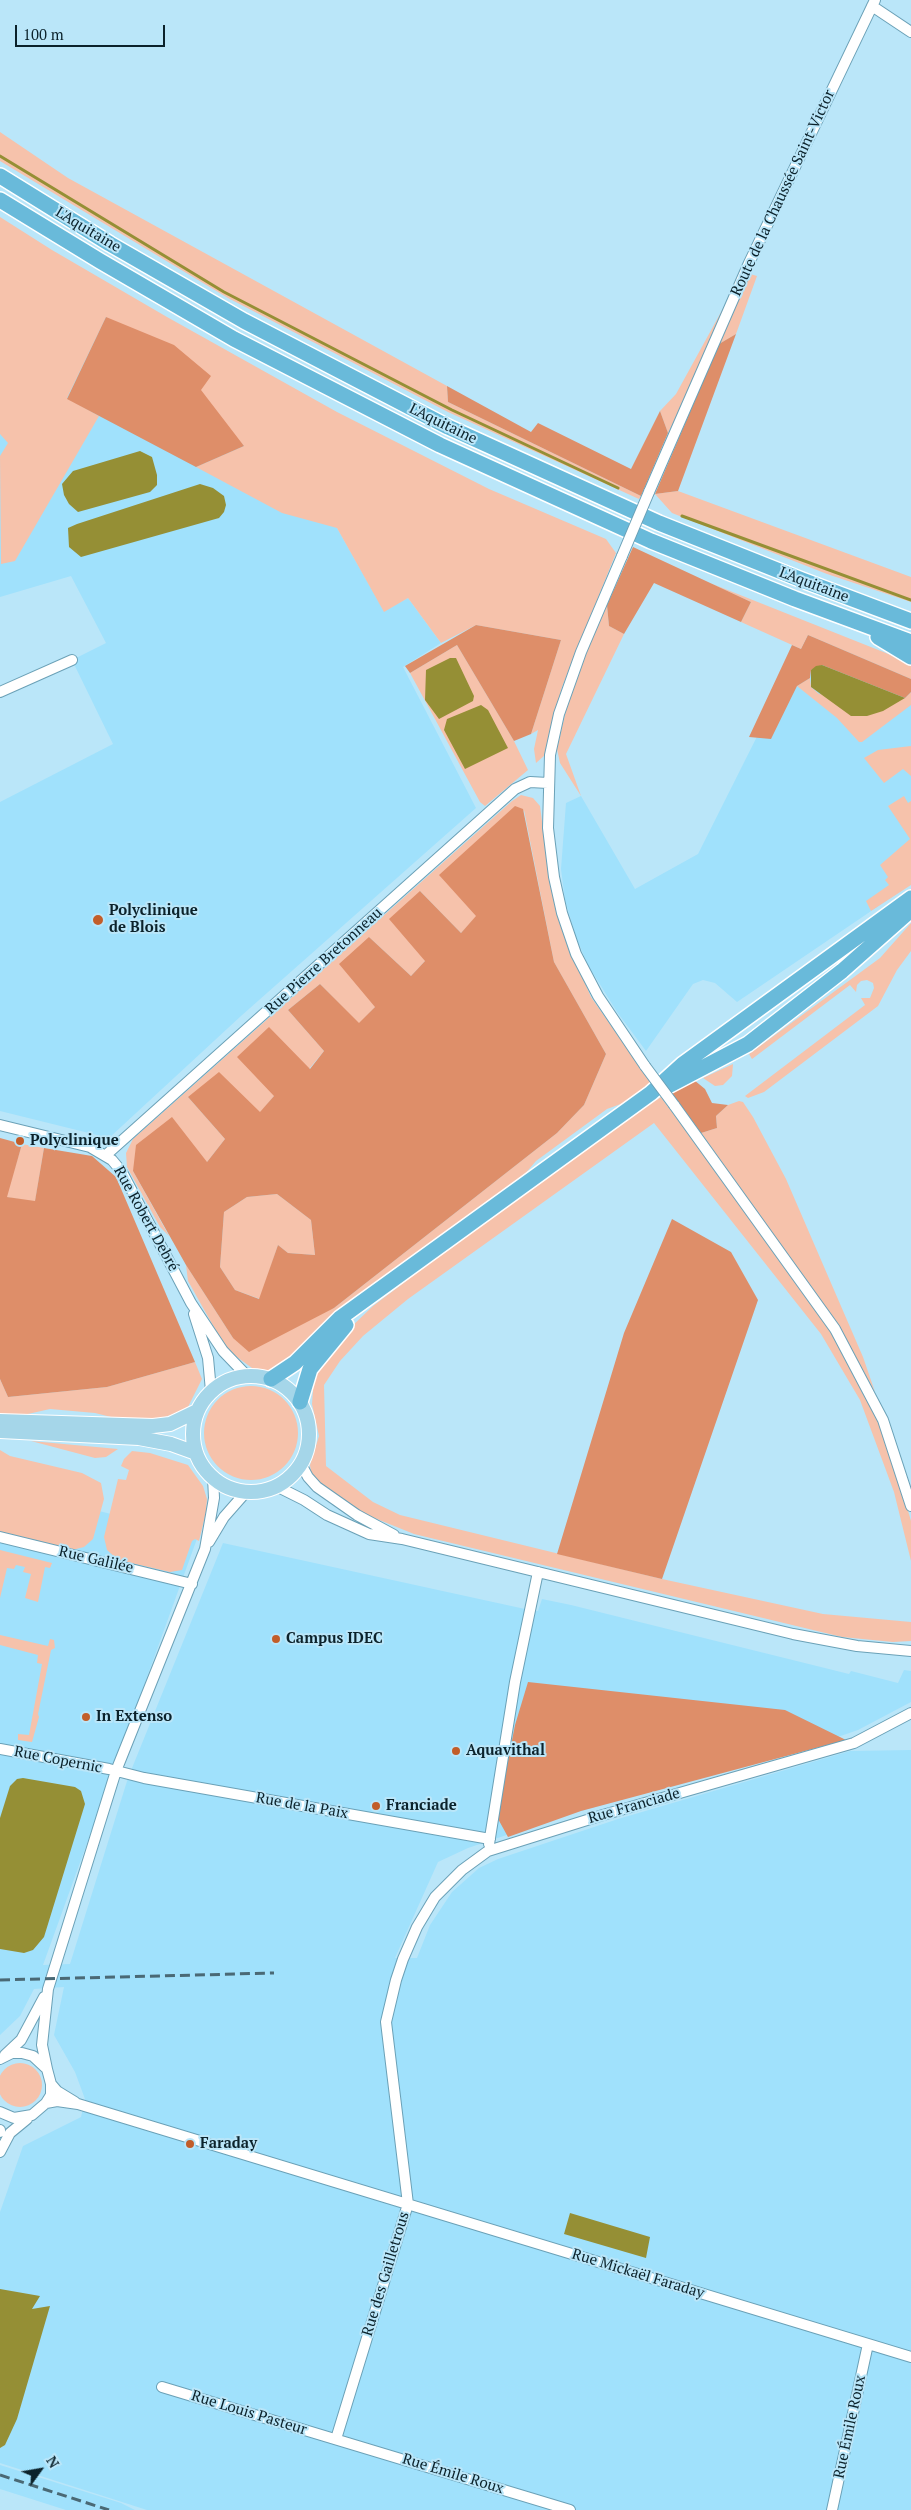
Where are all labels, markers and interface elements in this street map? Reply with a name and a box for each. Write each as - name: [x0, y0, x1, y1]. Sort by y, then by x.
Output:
- scale bar: [18, 15, 168, 47]
- text: 100 m: [23, 24, 64, 44]
- street label: Route de la Chaussée Saint-Victor: [727, 87, 839, 299]
- street label: L'Aquitaine: [52, 203, 124, 257]
- street label: L'Aquitaine: [406, 400, 480, 448]
- street label: L'Aquitaine: [777, 564, 851, 606]
- place label: Polyclinique de Blois: [109, 902, 198, 937]
- street label: Rue Pierre Bretonneau: [262, 904, 386, 1018]
- marker: Polyclinique de Blois: [91, 913, 105, 927]
- place label: Polyclinique: [30, 1132, 119, 1150]
- marker: Polyclinique: [14, 1135, 26, 1147]
- street label: Rue Robert Debré: [110, 1163, 182, 1275]
- street label: Rue Galilée: [57, 1543, 135, 1577]
- place label: Campus IDEC: [286, 1630, 383, 1648]
- marker: Campus IDEC: [270, 1633, 282, 1645]
- place label: In Extenso: [96, 1708, 172, 1726]
- marker: In Extenso: [80, 1711, 92, 1723]
- place label: Aquavithal: [466, 1742, 545, 1760]
- street label: Rue Copernic: [13, 1743, 103, 1777]
- marker: Aquavithal: [450, 1745, 462, 1757]
- street label: Rue Franciade: [586, 1784, 682, 1828]
- street label: Rue de la Paix: [254, 1789, 350, 1823]
- place label: Franciade: [386, 1797, 457, 1815]
- marker: Franciade: [370, 1800, 382, 1812]
- place label: Faraday: [200, 2135, 257, 2153]
- marker: Faraday: [184, 2138, 196, 2150]
- street label: Rue des Gailletrous: [359, 2210, 413, 2338]
- street label: Rue Mickaël Faraday: [570, 2245, 706, 2303]
- street label: Rue Émile Roux: [830, 2374, 870, 2480]
- street label: Rue Louis Pasteur: [189, 2387, 309, 2439]
- north arrow: [15, 2445, 65, 2495]
- street label: Rue Émile Roux: [400, 2450, 506, 2498]
- text: N: [42, 2452, 64, 2471]

